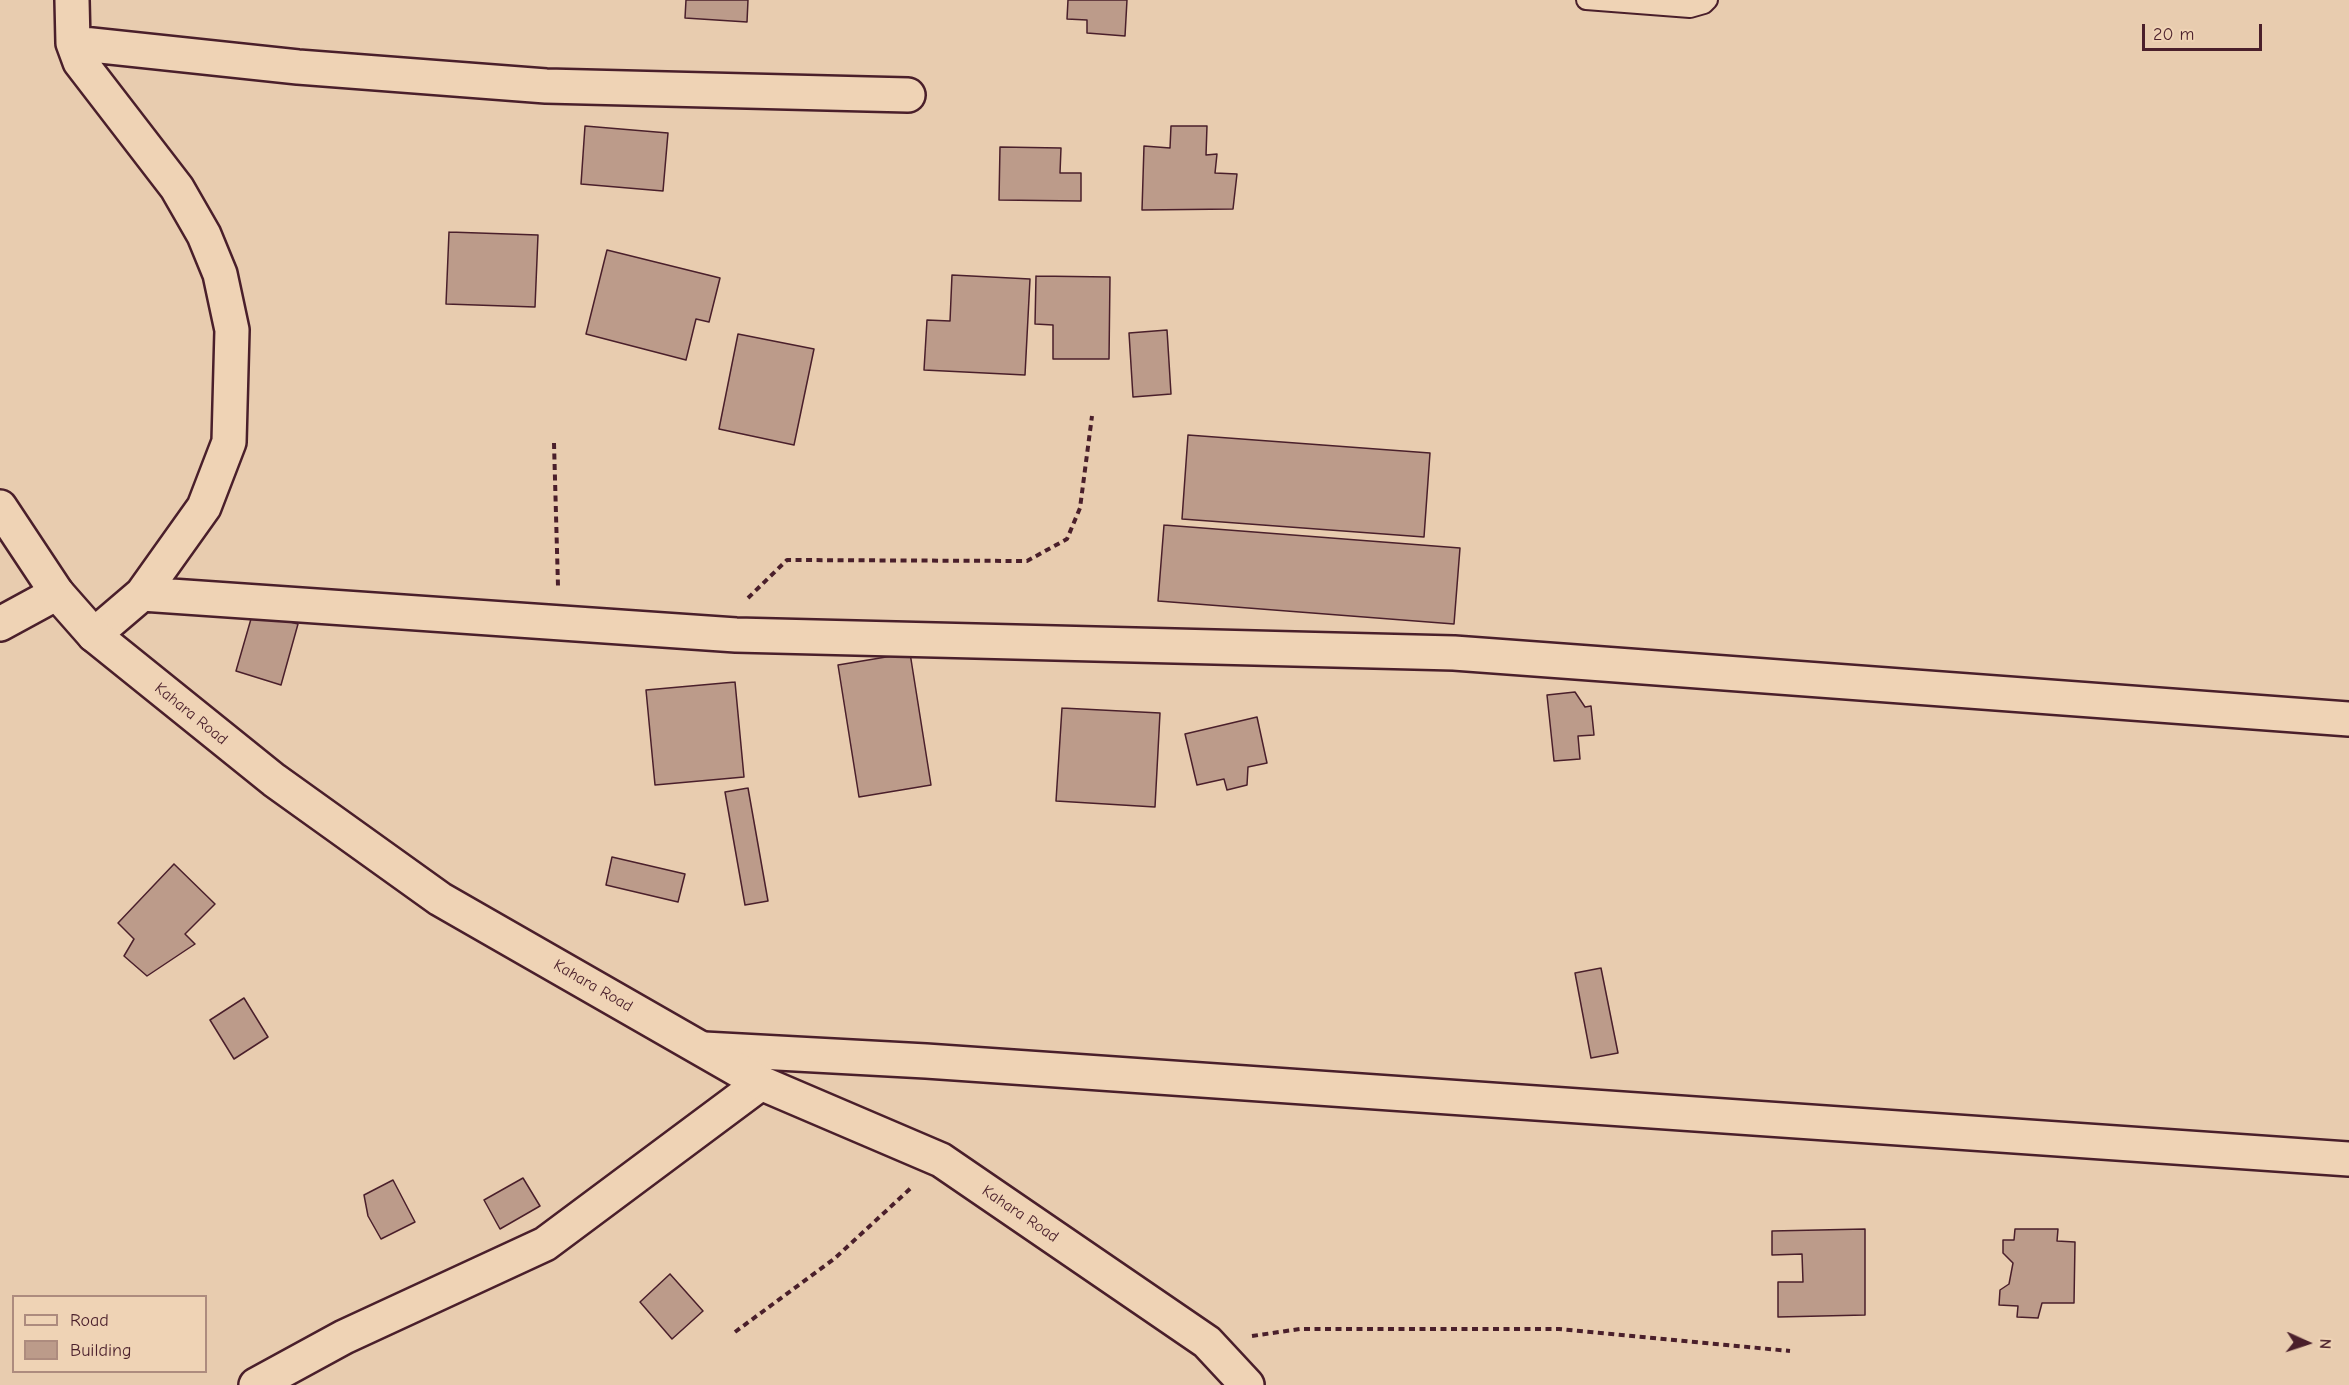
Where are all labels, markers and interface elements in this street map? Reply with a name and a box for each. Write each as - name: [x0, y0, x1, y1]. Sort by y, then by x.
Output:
- scale bar: [2145, 12, 2265, 50]
- text: 20 m: [2153, 24, 2194, 45]
- street label: Kahara Road: [151, 679, 231, 749]
- street label: Kahara Road: [550, 956, 636, 1016]
- street label: Kahara Road: [978, 1181, 1062, 1247]
- legend: [12, 1295, 207, 1373]
- text: Road: [70, 1310, 109, 1331]
- north arrow: [2277, 1313, 2337, 1373]
- text: N: [2316, 1338, 2334, 1350]
- text: Building: [70, 1340, 132, 1361]

